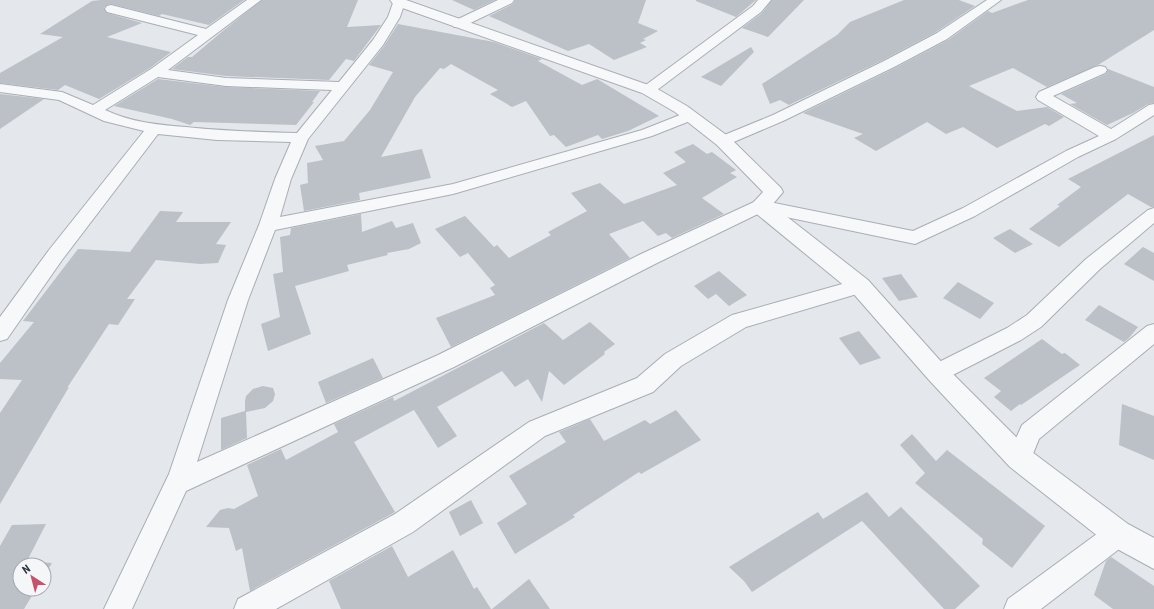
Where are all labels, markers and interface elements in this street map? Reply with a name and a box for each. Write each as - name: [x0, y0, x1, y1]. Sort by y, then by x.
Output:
- north arrow: [12, 557, 52, 597]
- text: N: [20, 562, 33, 577]

